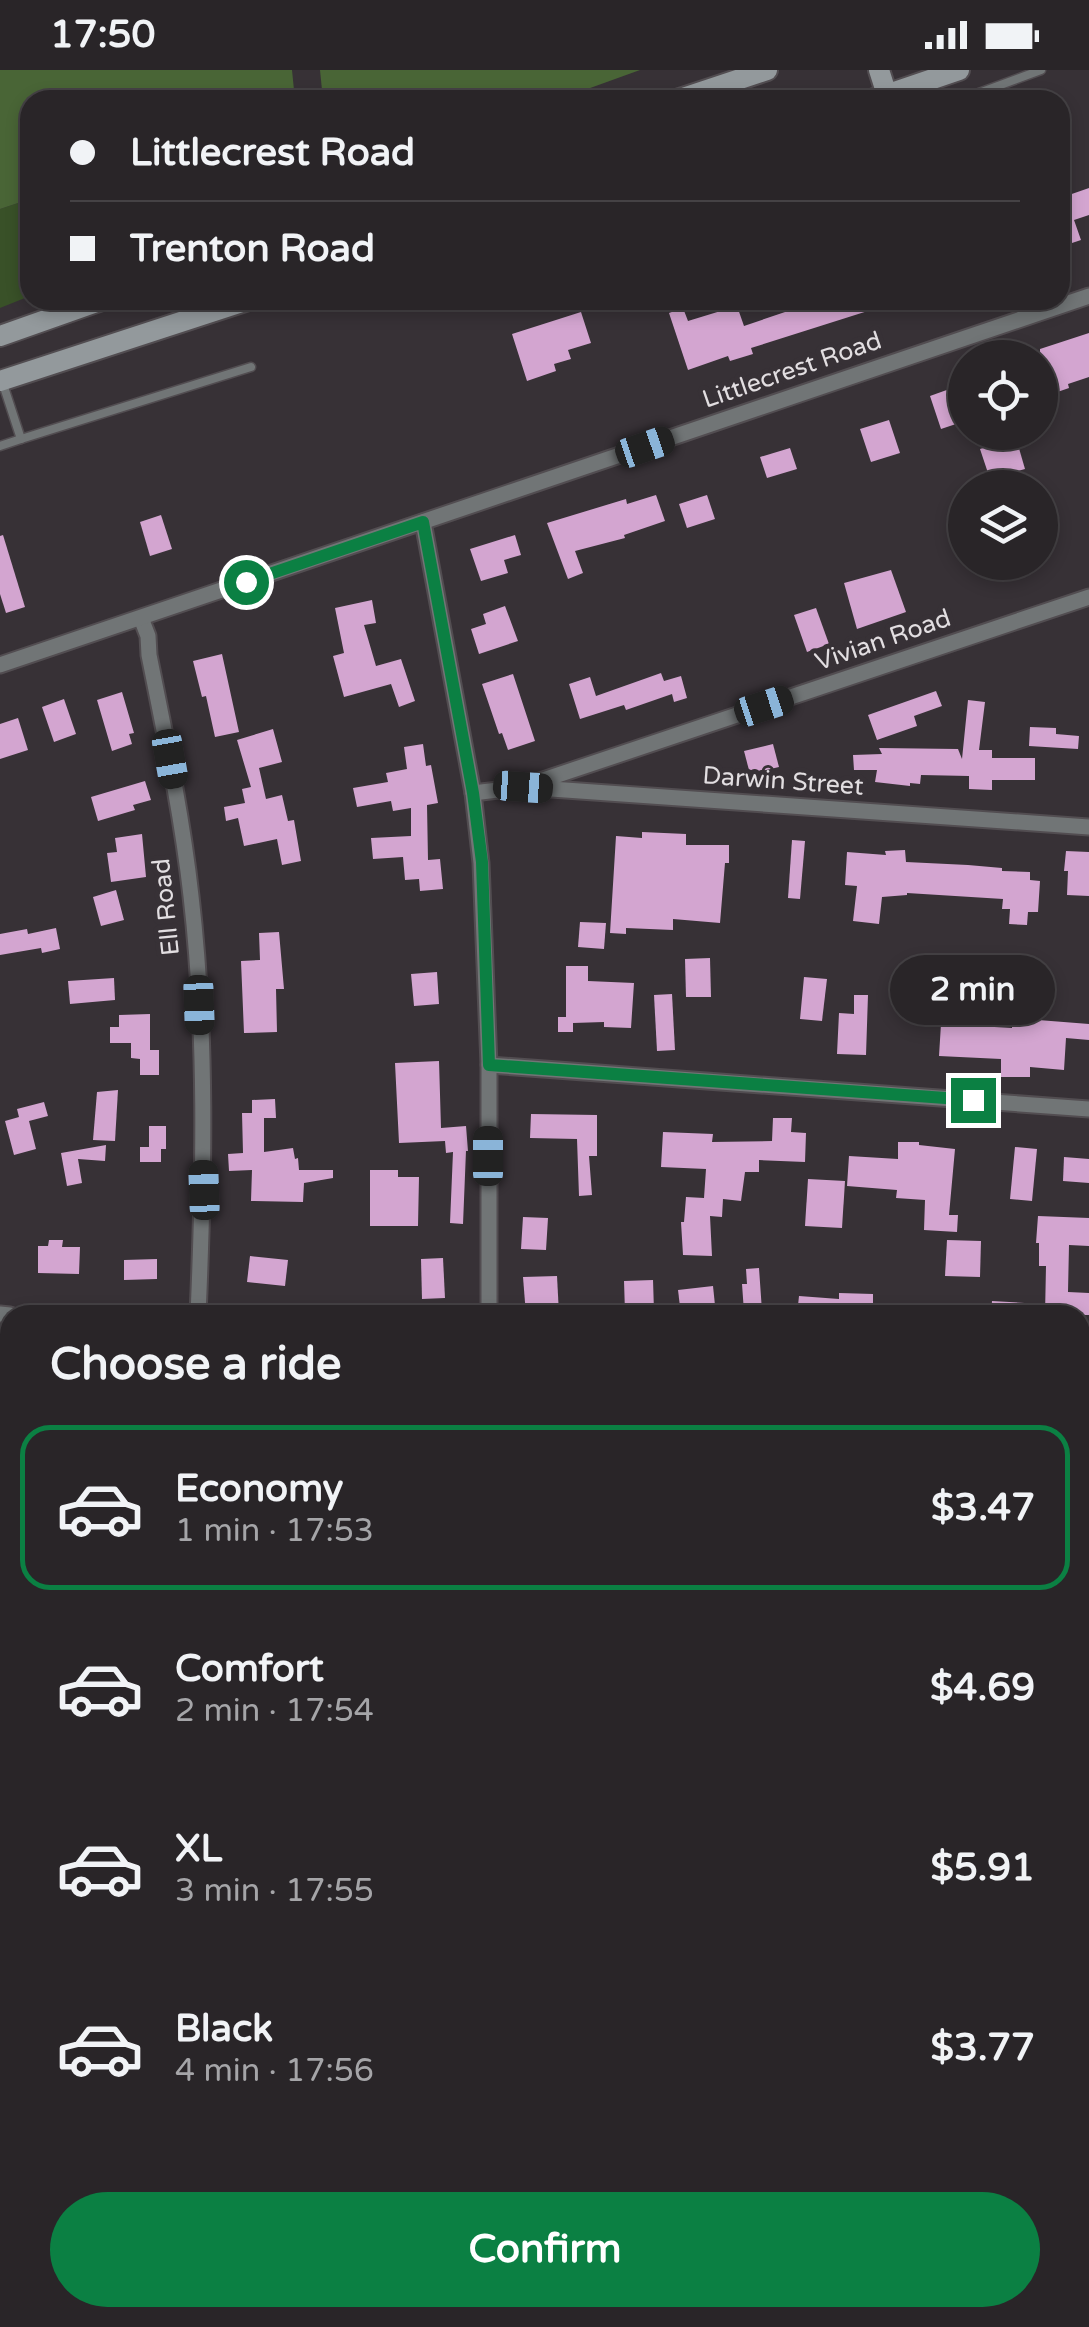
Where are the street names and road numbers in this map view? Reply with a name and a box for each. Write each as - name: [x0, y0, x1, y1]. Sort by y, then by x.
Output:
- street label: Littlecrest Road: [698, 325, 886, 415]
- street label: Vivian Road: [811, 603, 955, 677]
- street label: Darwin Street: [701, 760, 865, 802]
- street label: Ell Road: [146, 857, 186, 957]

